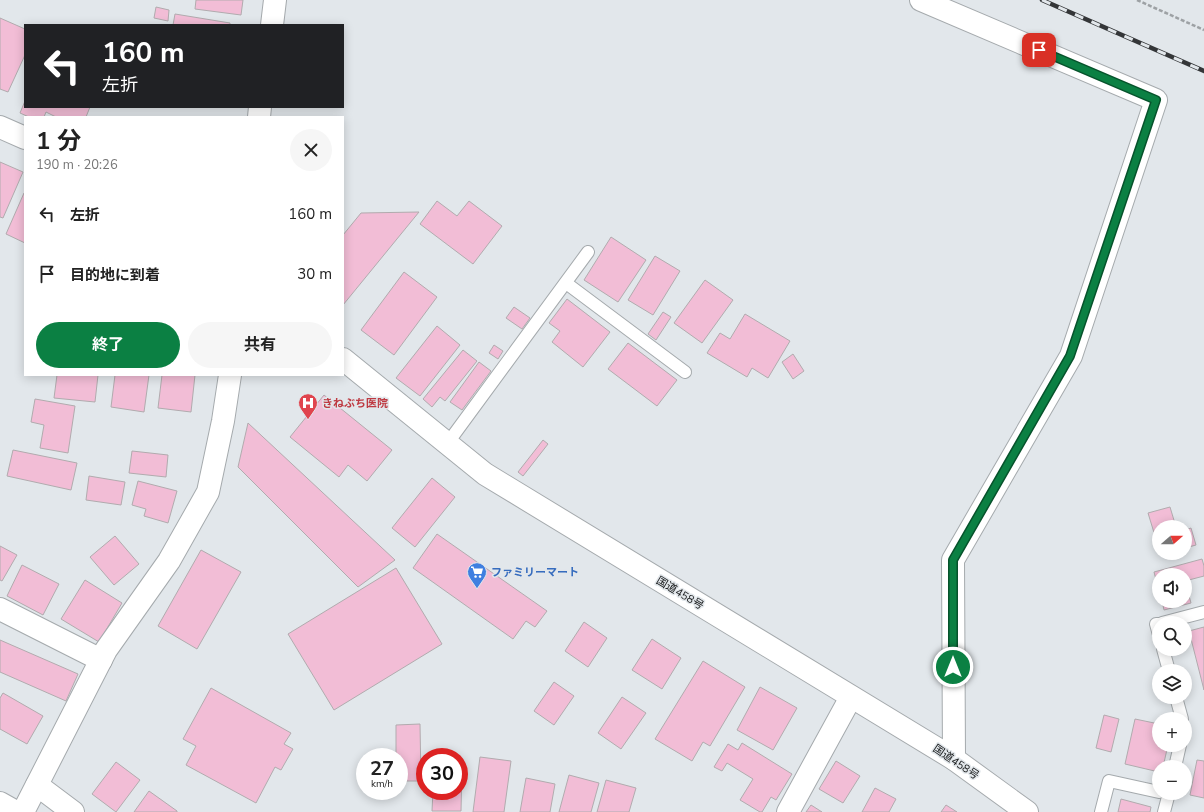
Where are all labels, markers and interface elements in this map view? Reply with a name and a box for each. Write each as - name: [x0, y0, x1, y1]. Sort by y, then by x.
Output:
- pin: [1022, 33, 1056, 67]
- text: 160 m: [102, 34, 185, 72]
- icon: arrive: [1028, 39, 1050, 61]
- icon: left: [36, 40, 88, 92]
- text: 左折: [102, 73, 138, 97]
- text: 1 分: [36, 125, 81, 157]
- button: close: [290, 129, 332, 171]
- text: 190 m · 20:26: [36, 156, 118, 174]
- icon: left: [36, 203, 58, 225]
- text: 160 m: [288, 204, 332, 224]
- text: 左折: [70, 205, 100, 225]
- icon: arrive: [36, 263, 58, 285]
- text: 30 m: [297, 264, 332, 284]
- text: 目的地に到着: [70, 265, 160, 285]
- button: 終了: [36, 322, 180, 368]
- button: 共有: [188, 322, 332, 368]
- hospital icon: きねぶち医院: [297, 392, 319, 420]
- place label: きねぶち医院: [322, 396, 388, 411]
- north arrow: [1152, 520, 1192, 560]
- map controls: [1152, 520, 1192, 800]
- supermarket icon: ファミリーマート: [466, 561, 488, 589]
- place label: ファミリーマート: [491, 565, 579, 580]
- button: sound: [1152, 568, 1192, 608]
- street label: 国道458号: [654, 573, 706, 613]
- button: search: [1152, 616, 1192, 656]
- position arrow: [932, 646, 974, 688]
- button: layers: [1152, 664, 1192, 704]
- button: +: [1152, 712, 1192, 752]
- street label: 国道458号: [930, 741, 982, 783]
- speed limit sign: 30: [416, 748, 468, 800]
- text: 27: [370, 755, 394, 782]
- button: −: [1152, 760, 1192, 800]
- text: km/h: [371, 777, 393, 791]

